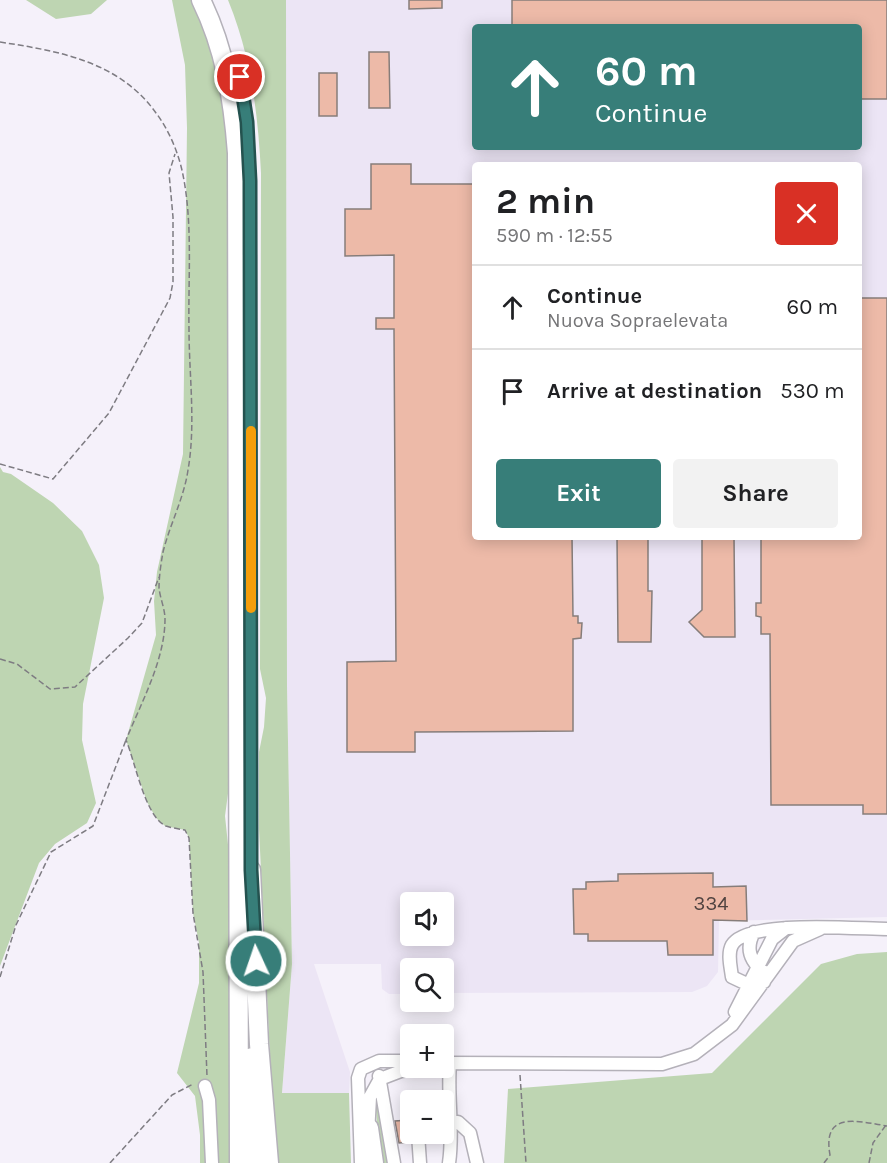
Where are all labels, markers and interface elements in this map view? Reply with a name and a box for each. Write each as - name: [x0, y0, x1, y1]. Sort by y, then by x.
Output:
- text: 60 m: [595, 46, 698, 96]
- icon: ahead: [496, 48, 574, 126]
- pin: [214, 51, 265, 102]
- icon: arrive: [223, 60, 256, 93]
- text: Continue: [595, 97, 707, 129]
- text: 2 min: [496, 180, 595, 222]
- button: close: [775, 182, 838, 245]
- text: 590 m · 12:55: [496, 224, 613, 247]
- text: Continue: [547, 283, 642, 309]
- icon: ahead: [496, 291, 529, 324]
- text: 60 m: [787, 294, 838, 320]
- text: Nuova Sopraelevata: [547, 309, 728, 332]
- icon: arrive: [496, 375, 529, 408]
- text: Arrive at destination: [547, 378, 762, 404]
- text: 530 m: [780, 378, 845, 404]
- button: Exit: [496, 459, 661, 528]
- button: Share: [673, 459, 838, 528]
- map controls: [400, 892, 454, 1144]
- button: sound: [400, 892, 454, 946]
- house number: 334: [694, 892, 728, 915]
- position arrow: [224, 929, 288, 993]
- button: search: [400, 958, 454, 1012]
- button: +: [400, 1024, 454, 1078]
- button: −: [400, 1090, 454, 1144]

